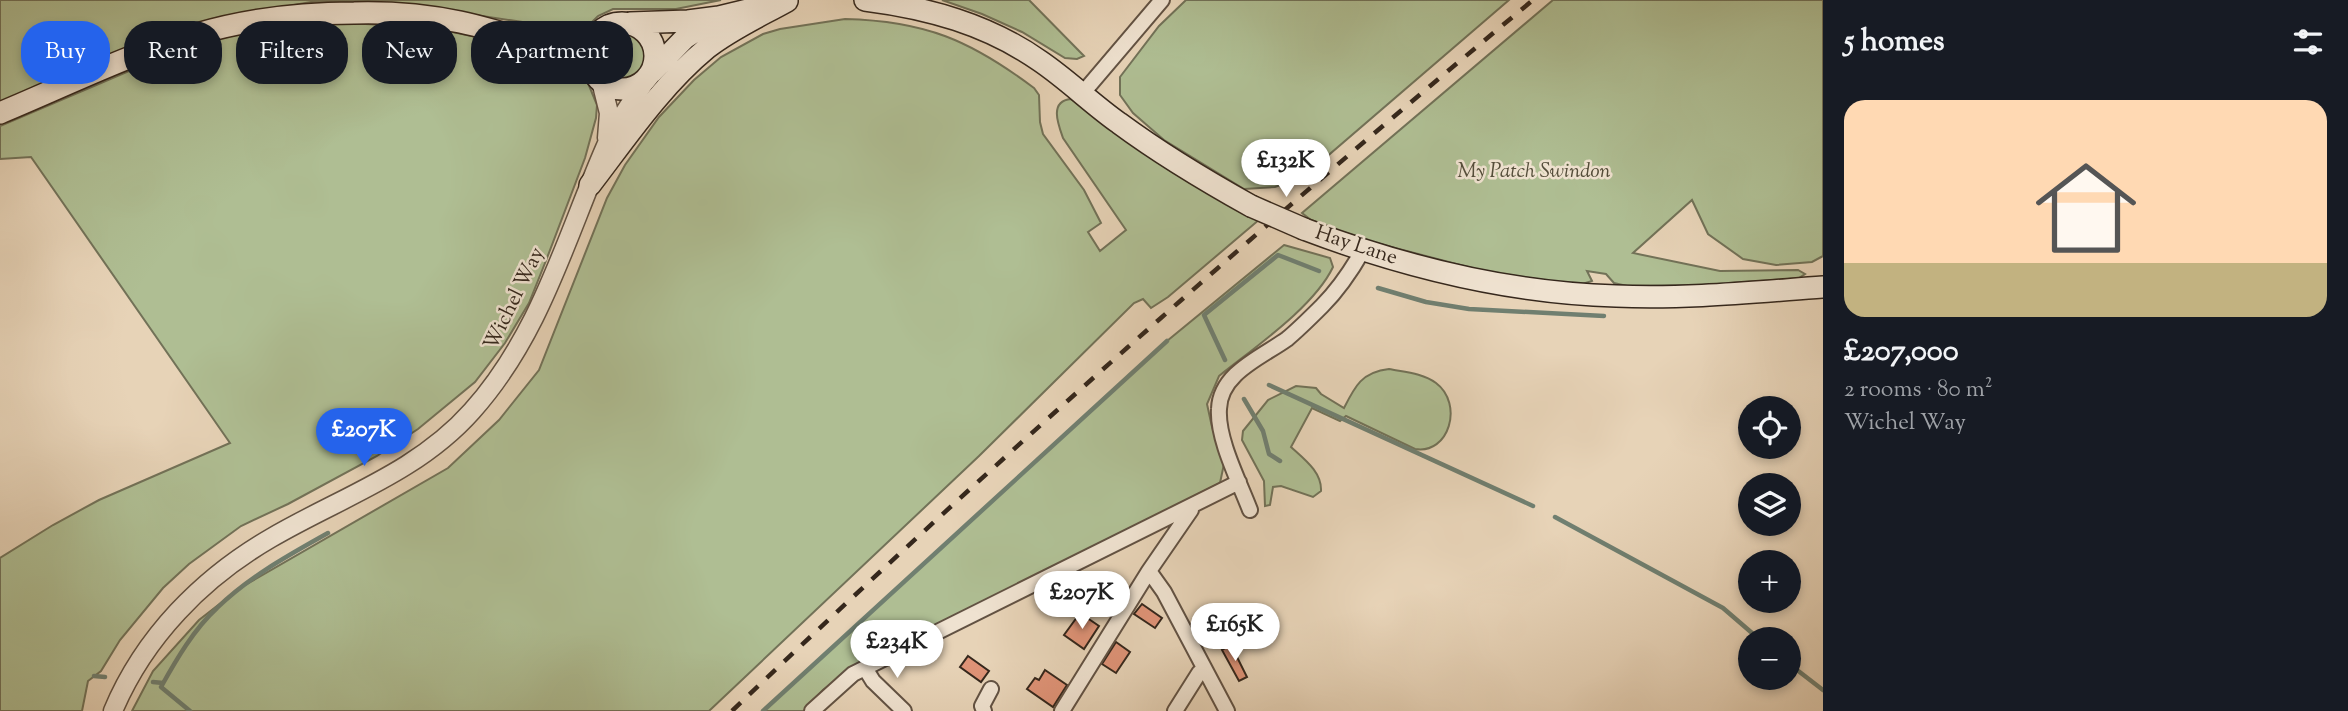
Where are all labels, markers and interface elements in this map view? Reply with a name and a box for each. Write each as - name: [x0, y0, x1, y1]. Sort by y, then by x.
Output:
- chip: Buy: [21, 21, 110, 84]
- chip: Rent: [124, 21, 222, 84]
- chip: Filters: [236, 21, 348, 84]
- chip: New: [362, 21, 457, 84]
- chip: Apartment: [471, 21, 633, 84]
- text: 5 homes: [1844, 21, 1945, 64]
- icon: filters: [2289, 23, 2327, 61]
- pin: £132K: [1237, 140, 1335, 199]
- text: £132K: [1257, 145, 1315, 178]
- icon: home: [2023, 145, 2149, 271]
- park label: My Patch Swindon: [1457, 157, 1611, 187]
- street label: Hay Lane: [1311, 219, 1401, 273]
- street label: Wichel Way: [477, 242, 553, 356]
- text: £207,000: [1844, 331, 1959, 374]
- text: 2 rooms · 80 m²: [1844, 374, 1992, 407]
- map controls: [1738, 396, 1801, 690]
- button: locate: [1738, 396, 1801, 459]
- text: Wichel Way: [1844, 407, 1966, 440]
- pin: £207K: [315, 408, 413, 468]
- text: £207K: [332, 414, 396, 447]
- button: layers: [1738, 473, 1801, 536]
- button: +: [1738, 550, 1801, 613]
- pin: £207K: [1033, 572, 1131, 631]
- text: £207K: [1050, 577, 1114, 610]
- pin: £165K: [1186, 604, 1284, 663]
- text: £165K: [1207, 609, 1263, 642]
- pin: £234K: [848, 620, 946, 680]
- text: £234K: [866, 626, 928, 659]
- button: −: [1738, 627, 1801, 690]

